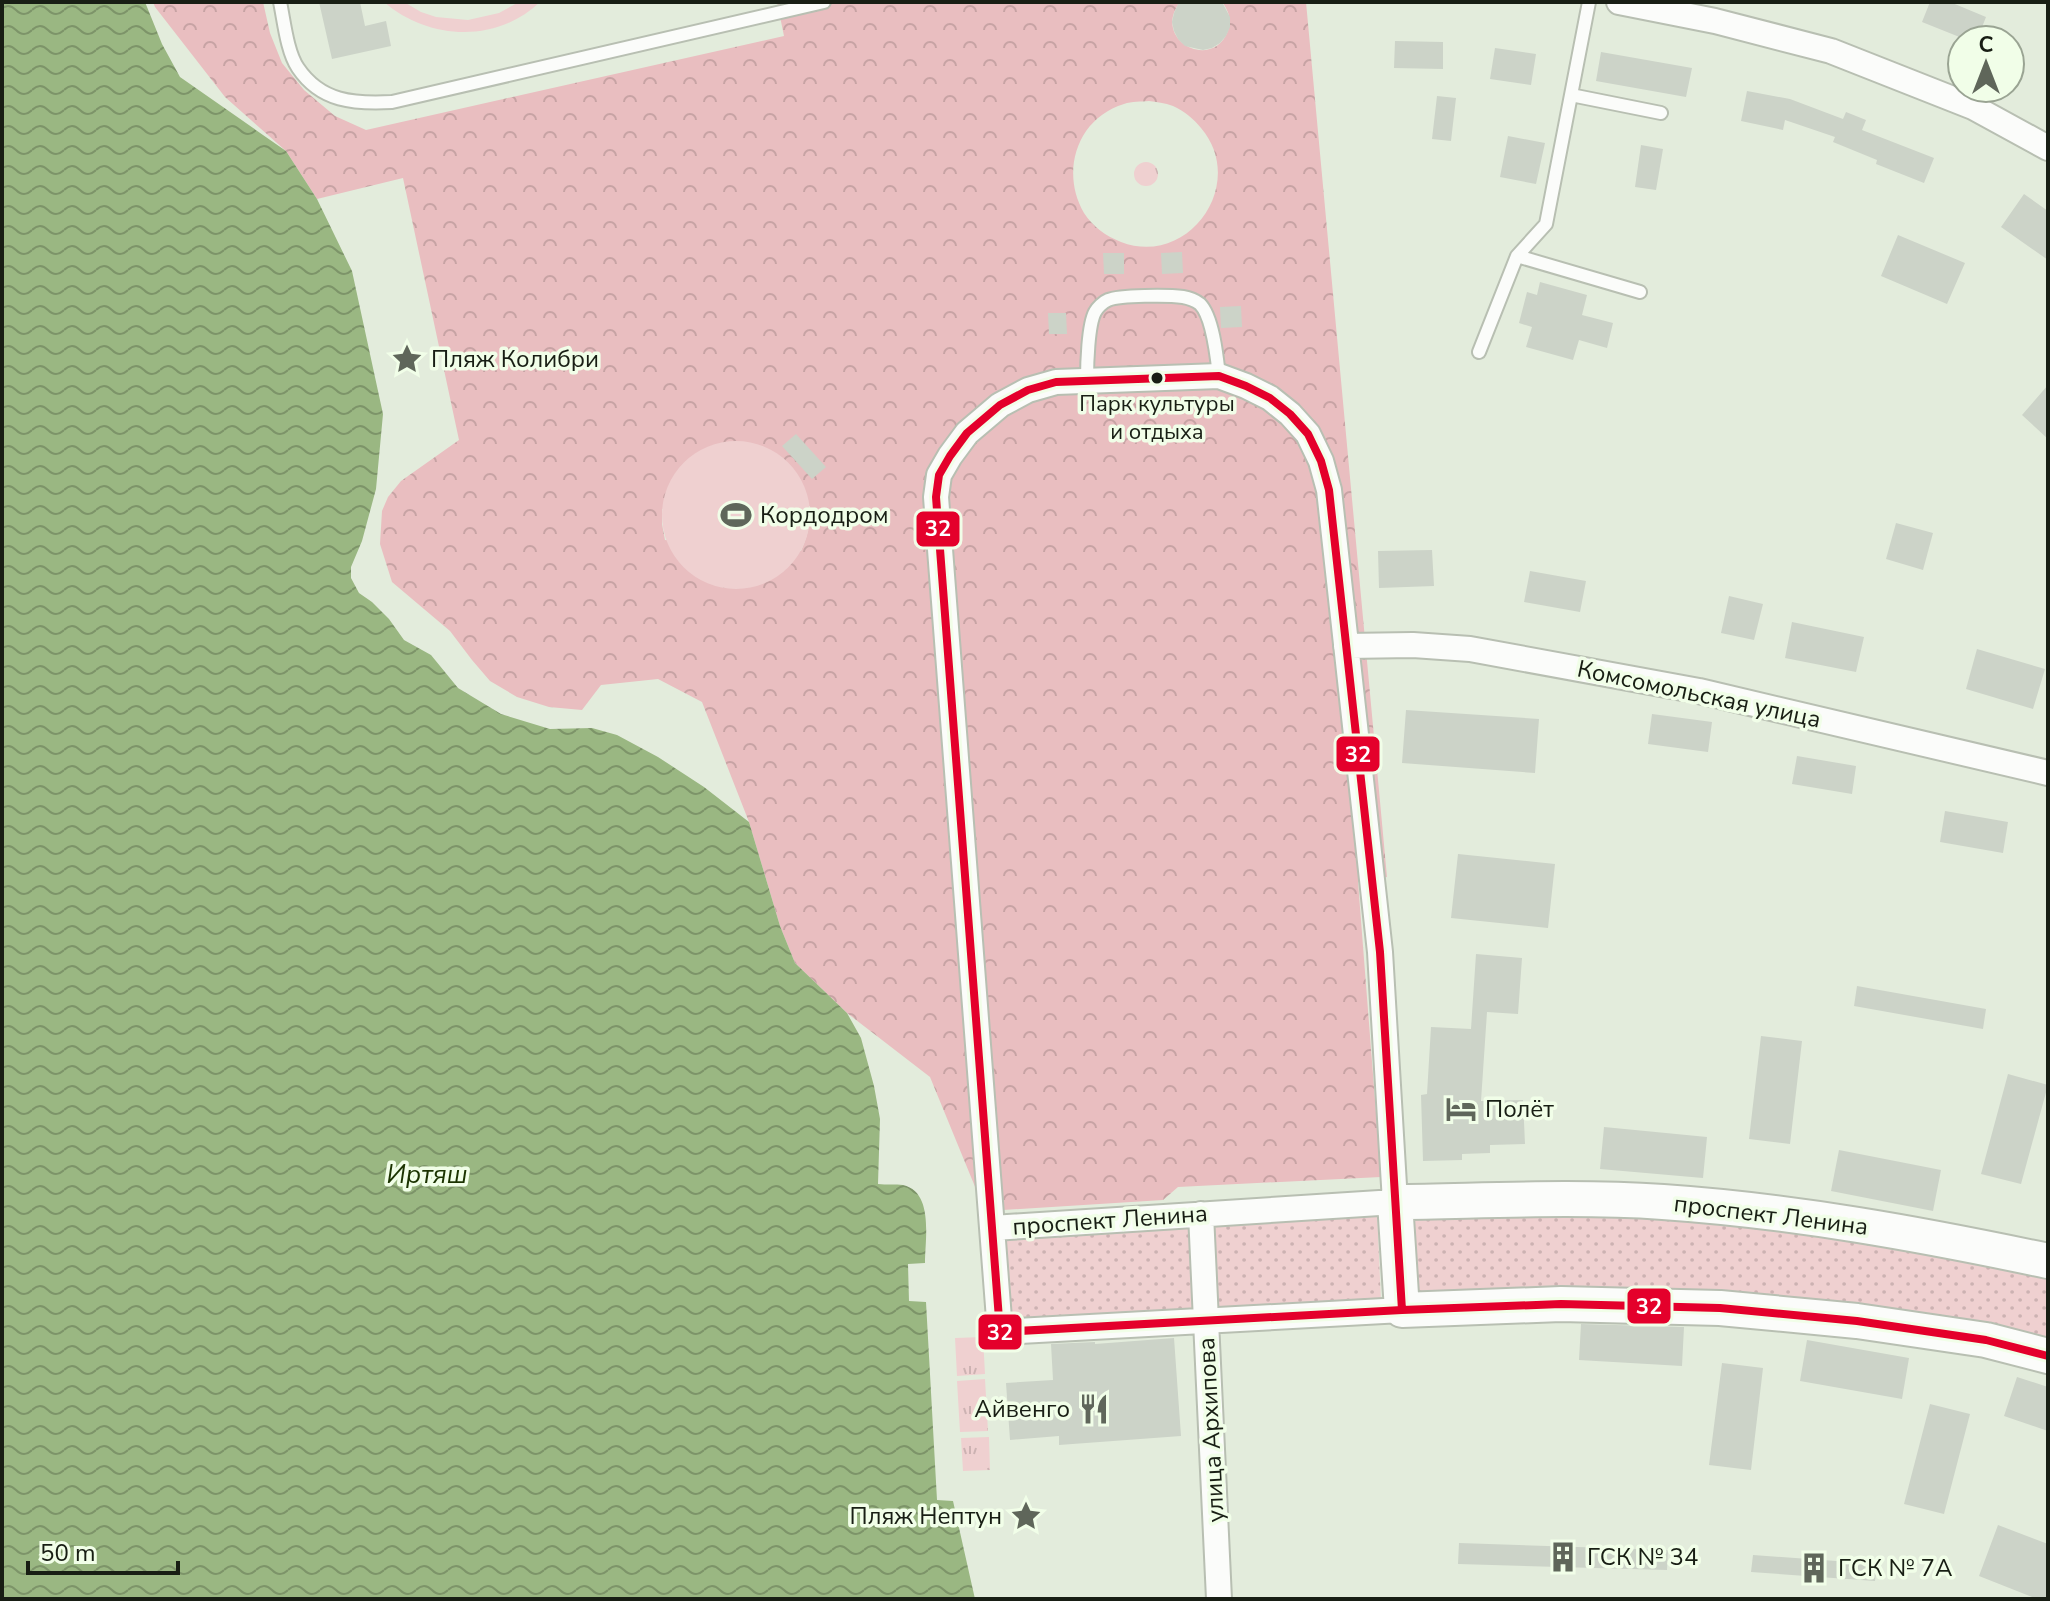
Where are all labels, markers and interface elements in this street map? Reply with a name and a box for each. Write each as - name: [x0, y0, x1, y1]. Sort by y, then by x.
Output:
- north arrow: [1946, 24, 2026, 104]
- text: С: [1979, 30, 1994, 60]
- place icon: Пляж Колибри: [390, 342, 424, 376]
- place label: Пляж Колибри: [431, 343, 599, 375]
- marker: Парк культуры и отдыха: [1149, 370, 1165, 386]
- place label: Парк культуры и отдыха: [1079, 389, 1235, 447]
- sports icon: Кордодром: [719, 498, 753, 532]
- place label: Кордодром: [760, 499, 889, 531]
- line badge: 32: [915, 510, 961, 548]
- text: 32: [925, 514, 951, 544]
- street label: Комсомольская улица: [1574, 653, 1824, 735]
- line badge: 32: [1335, 735, 1381, 773]
- text: 32: [1345, 740, 1371, 770]
- hotel icon: Полёт: [1444, 1092, 1478, 1126]
- place label: Полёт: [1485, 1093, 1554, 1125]
- water label: Иртяш: [387, 1157, 468, 1192]
- street label: проспект Ленина: [1672, 1187, 1870, 1243]
- street label: проспект Ленина: [1011, 1197, 1209, 1243]
- line badge: 32: [1626, 1287, 1672, 1325]
- text: 32: [1636, 1292, 1662, 1322]
- line badge: 32: [977, 1313, 1023, 1351]
- text: 32: [987, 1318, 1013, 1348]
- street label: улица Архипова: [1190, 1337, 1232, 1523]
- restaurant icon: Айвенго: [1077, 1392, 1111, 1426]
- place label: Айвенго: [974, 1393, 1070, 1425]
- place icon: Пляж Нептун: [1009, 1499, 1043, 1533]
- place label: Пляж Нептун: [849, 1500, 1002, 1532]
- scale bar: [28, 1525, 178, 1575]
- text: 50 m: [40, 1537, 96, 1569]
- building icon: ГСК № 34: [1546, 1540, 1580, 1574]
- place label: ГСК № 34: [1587, 1541, 1698, 1573]
- building icon: ГСК № 7А: [1797, 1551, 1831, 1585]
- place label: ГСК № 7А: [1838, 1552, 1953, 1584]

